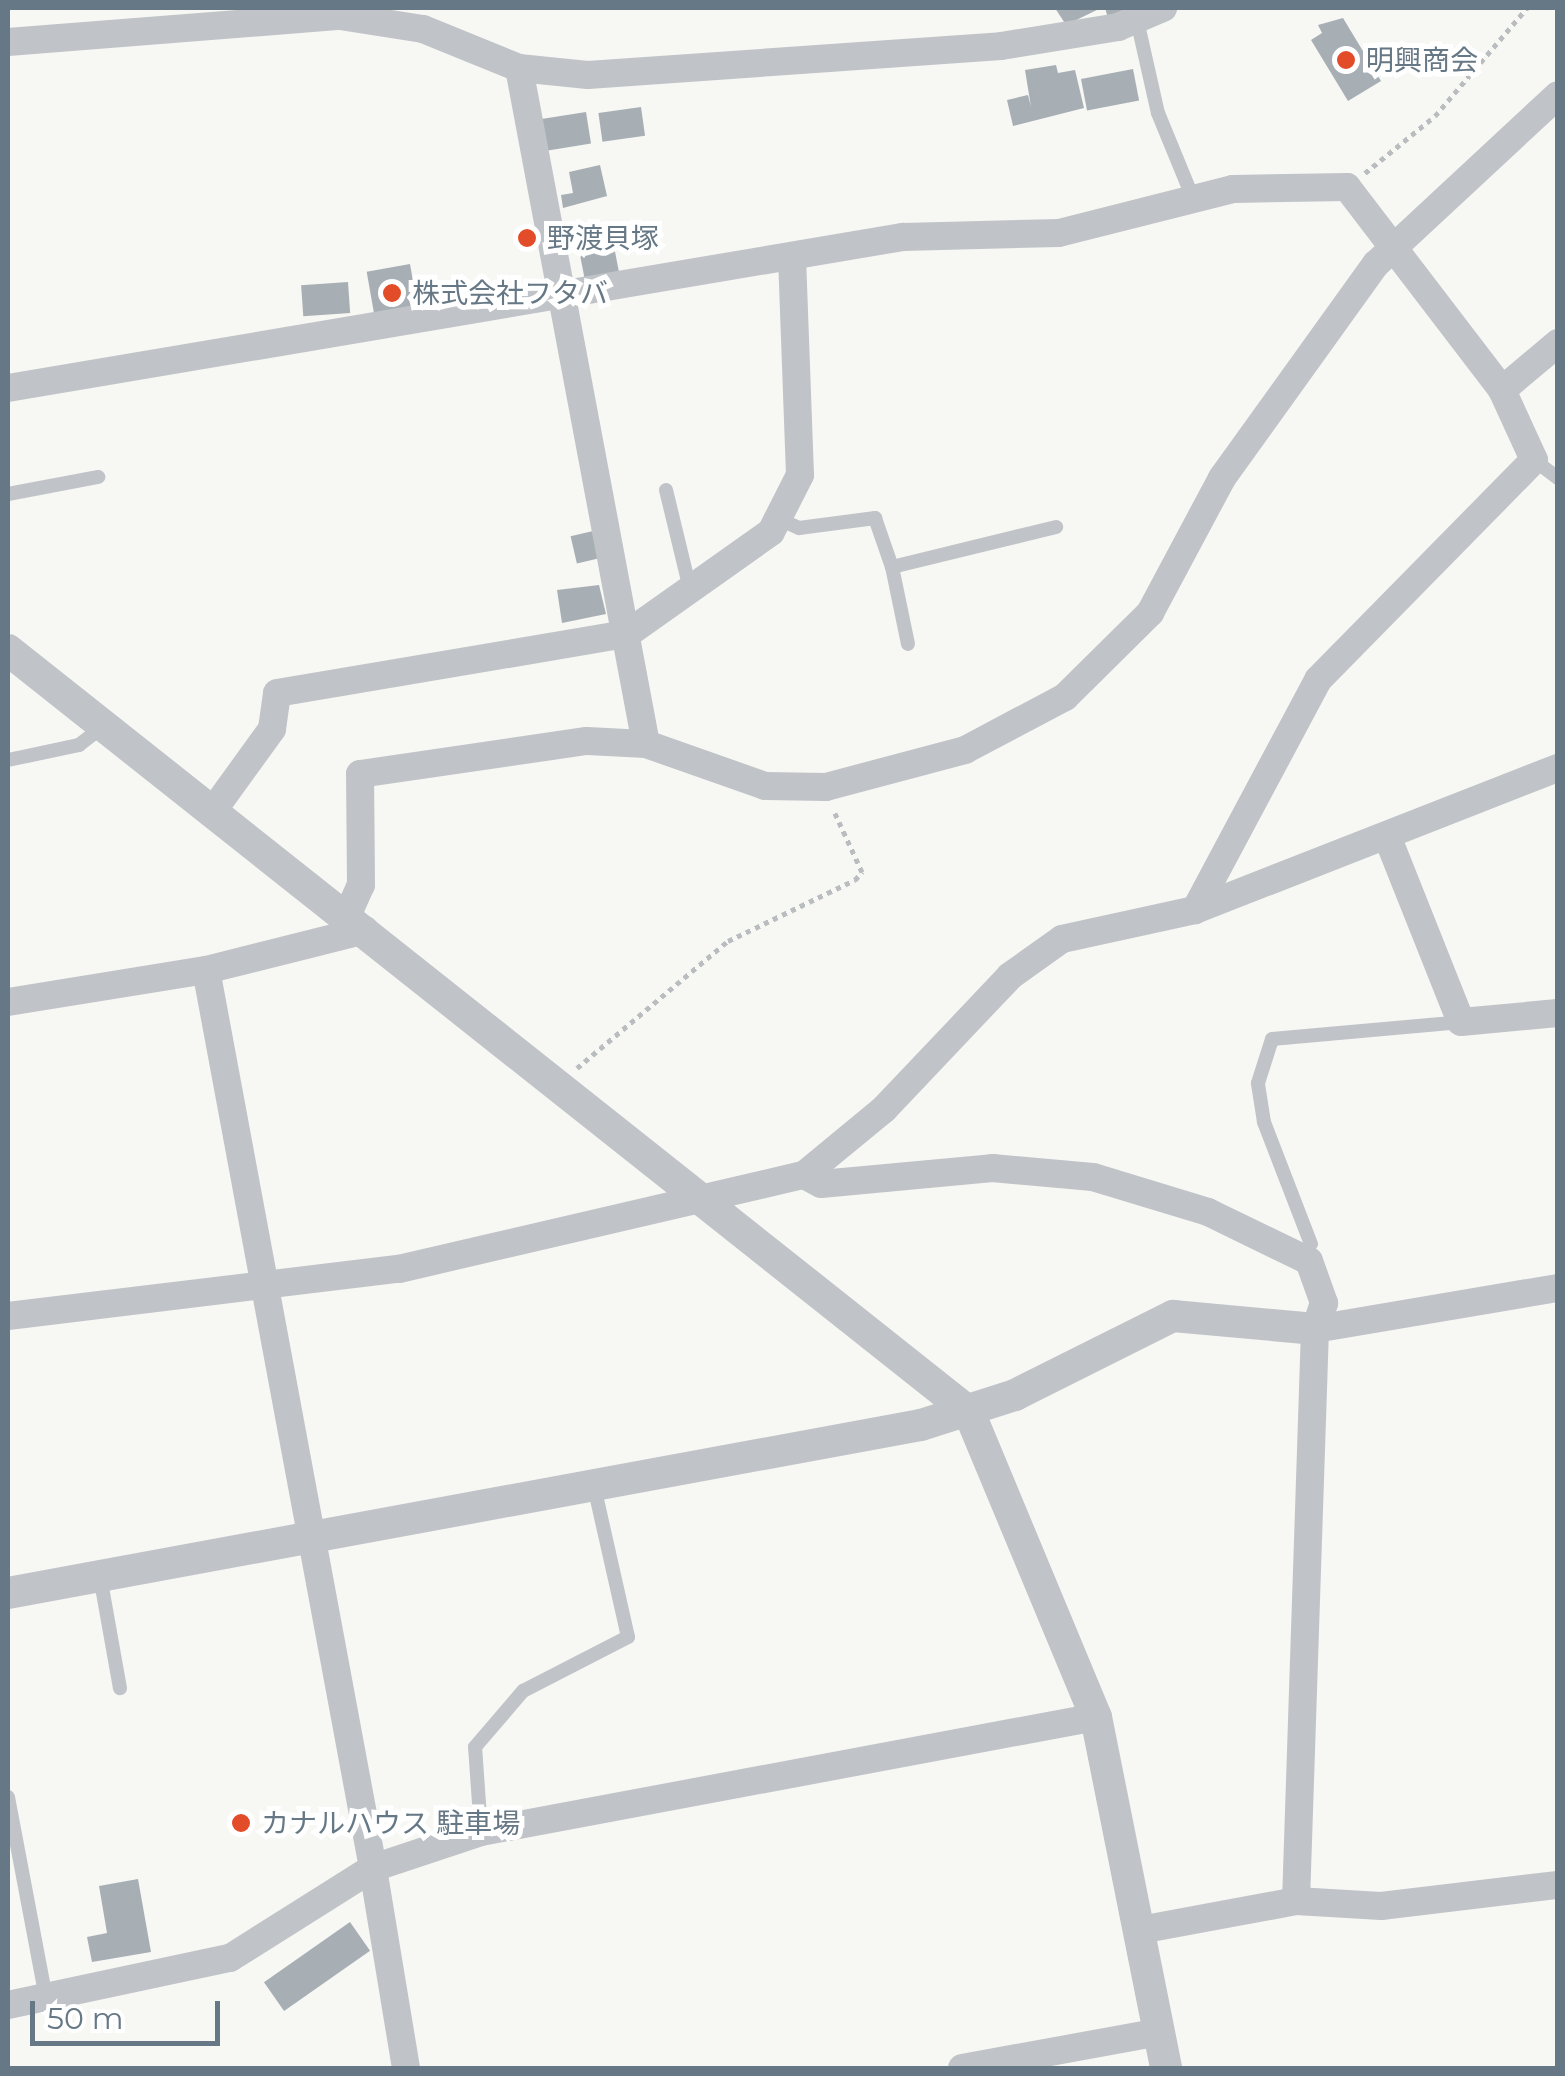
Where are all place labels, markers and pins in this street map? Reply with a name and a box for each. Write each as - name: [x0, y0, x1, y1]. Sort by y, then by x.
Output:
- place label: 明興商会: [1366, 43, 1478, 77]
- marker: 明興商会: [1335, 49, 1357, 71]
- place label: 野渡貝塚: [547, 221, 659, 255]
- marker: 野渡貝塚: [516, 227, 538, 249]
- place label: 株式会社フタバ: [412, 276, 608, 310]
- marker: 株式会社フタバ: [381, 282, 403, 304]
- place label: カナルハウス 駐車場: [261, 1806, 520, 1840]
- marker: カナルハウス 駐車場: [230, 1812, 252, 1834]

